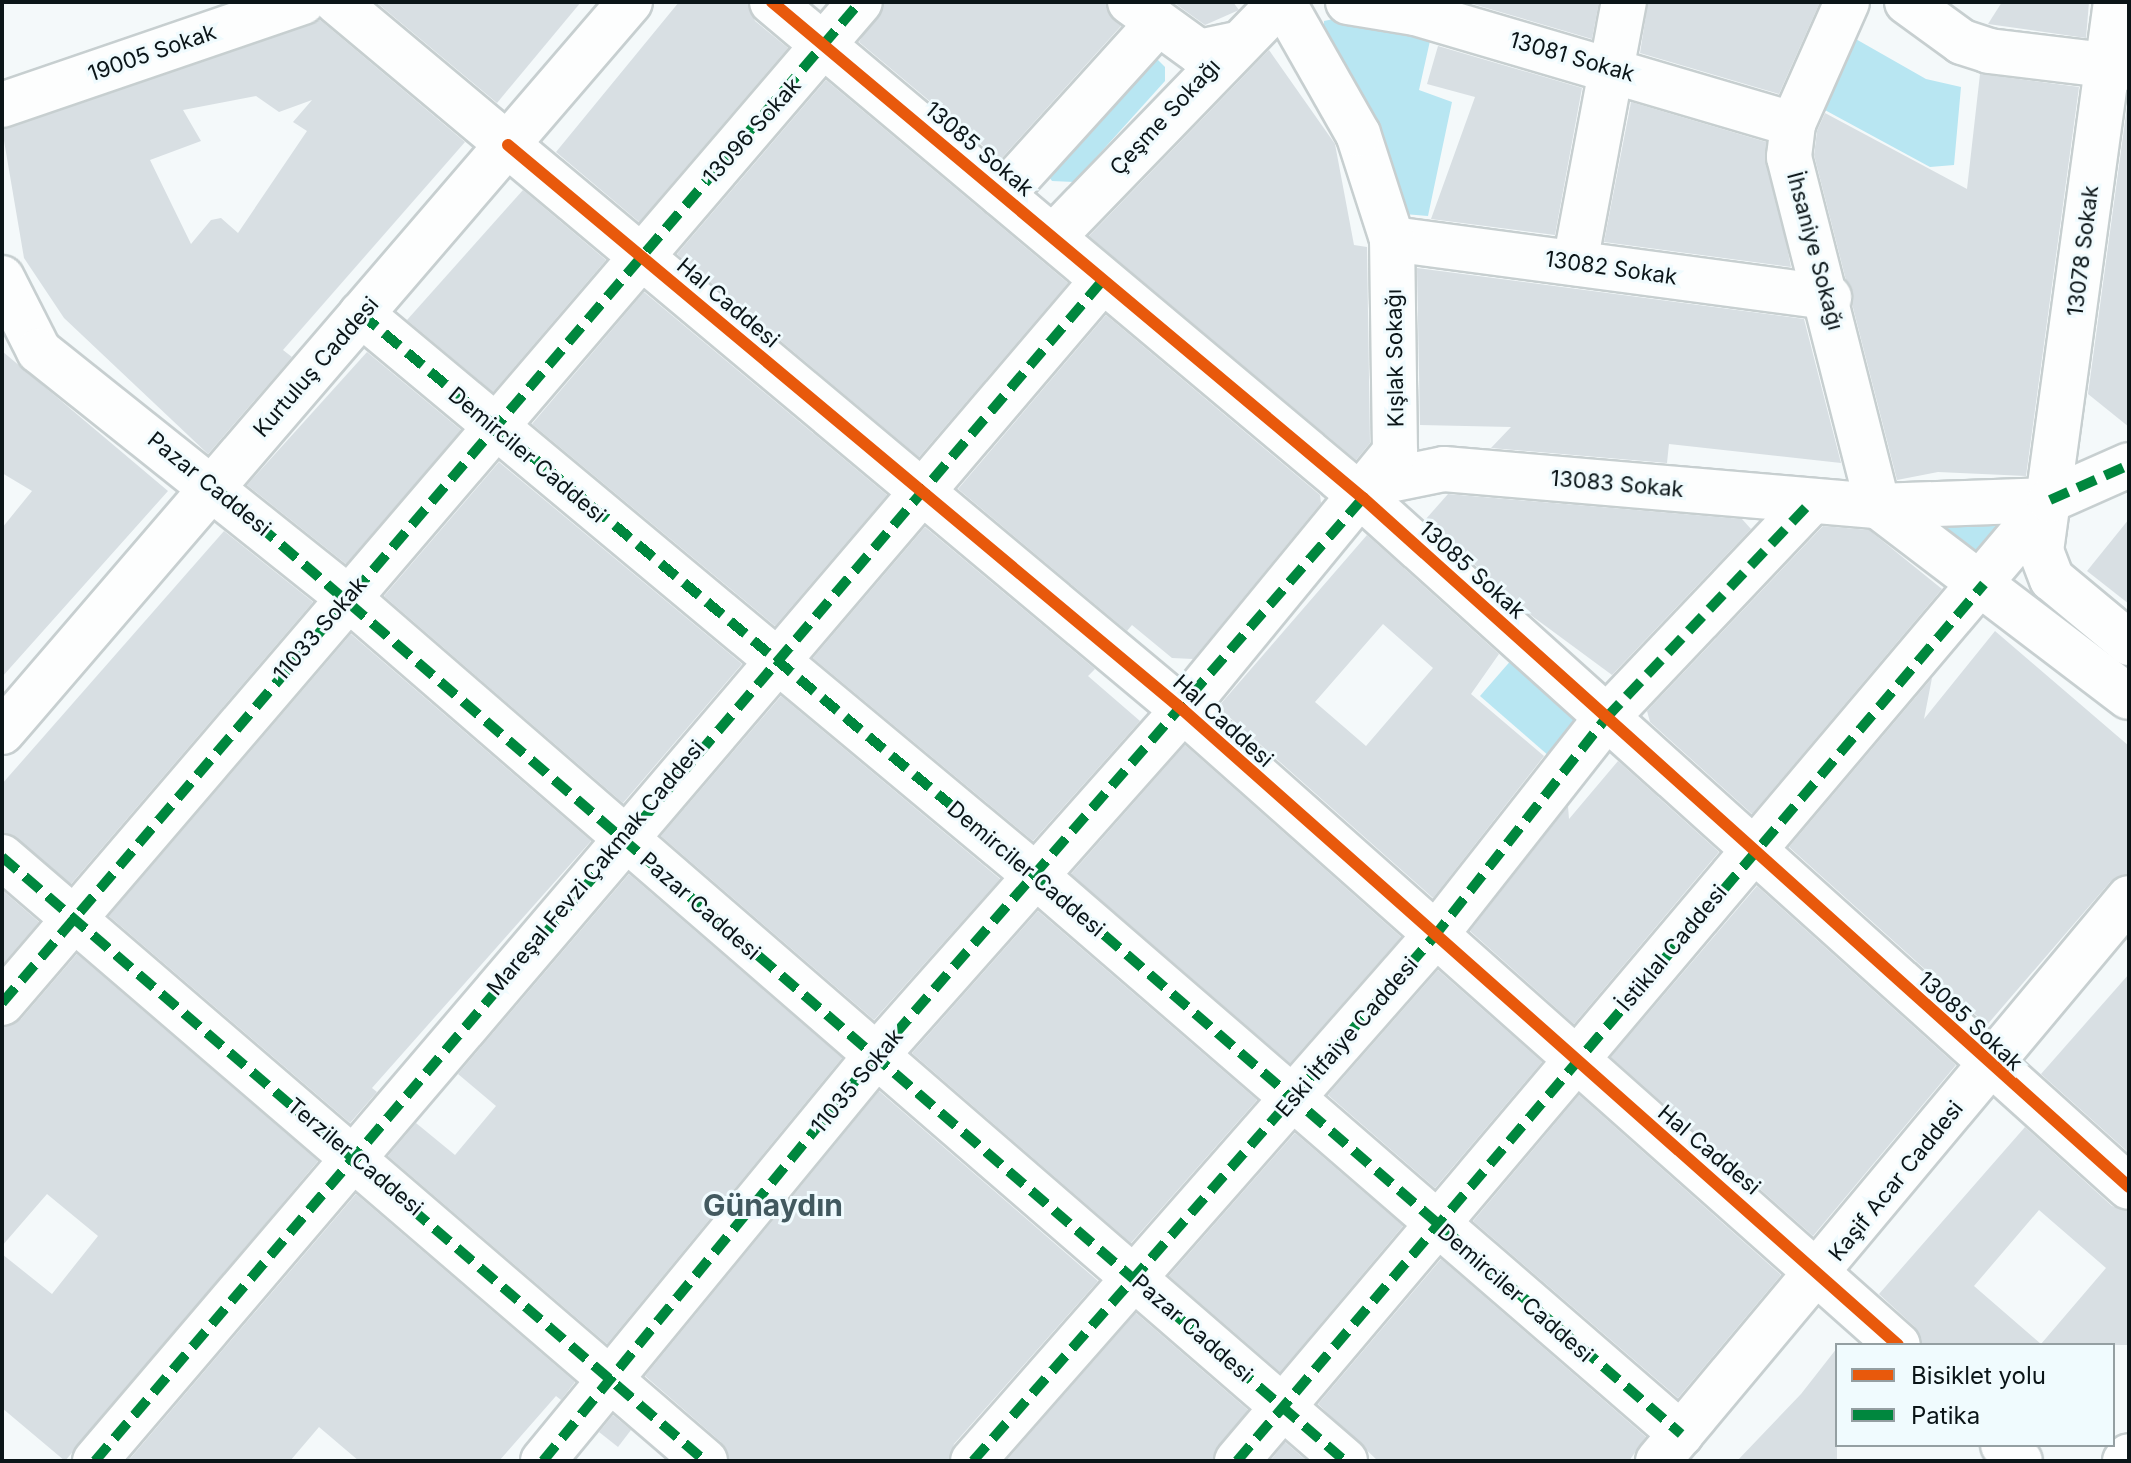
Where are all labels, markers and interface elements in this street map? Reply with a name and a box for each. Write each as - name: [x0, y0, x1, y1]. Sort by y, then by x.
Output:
- street label: 19005 Sokak: [84, 19, 220, 87]
- street label: 13081 Sokak: [1506, 27, 1638, 87]
- street label: Çeşme Sokağı: [1104, 53, 1226, 181]
- street label: 13096 Sokak: [697, 72, 807, 190]
- street label: 13085 Sokak: [919, 96, 1039, 202]
- street label: İhsaniye Sokağı: [1781, 169, 1849, 333]
- street label: 13078 Sokak: [2062, 184, 2104, 318]
- street label: 13082 Sokak: [1543, 246, 1679, 290]
- street label: Hal Caddesi: [672, 253, 784, 353]
- street label: Kışlak Sokağı: [1381, 288, 1409, 428]
- street label: Kurtuluş Caddesi: [248, 291, 384, 443]
- street label: Demirciler Caddesi: [443, 382, 611, 528]
- street label: Pazar Caddesi: [142, 426, 276, 542]
- street label: 13083 Sokak: [1549, 465, 1685, 503]
- street label: 13085 Sokak: [1414, 516, 1530, 624]
- street label: 11033 Sokak: [268, 572, 372, 686]
- street label: Hal Caddesi: [1168, 669, 1278, 773]
- street label: Mareşal Fevzi Çakmak Caddesi: [482, 735, 710, 1001]
- street label: Demirciler Caddesi: [942, 796, 1110, 942]
- street label: Pazar Caddesi: [635, 847, 765, 965]
- street label: İstiklal Caddesi: [1612, 880, 1732, 1016]
- street label: Eski İtfaiye Caddesi: [1270, 952, 1424, 1122]
- street label: 13085 Sokak: [1912, 966, 2028, 1076]
- street label: 11035 Sokak: [806, 1023, 908, 1139]
- street label: Terziler Caddesi: [282, 1093, 428, 1221]
- street label: Kaşif Acar Caddesi: [1823, 1096, 1969, 1266]
- street label: Hal Caddesi: [1653, 1100, 1765, 1200]
- district label: Günaydın: [703, 1187, 843, 1223]
- street label: Demirciler Caddesi: [1432, 1218, 1598, 1368]
- street label: Pazar Caddesi: [1127, 1269, 1257, 1387]
- legend: [1835, 1343, 2115, 1447]
- text: Bisiklet yolu: [1911, 1361, 2046, 1390]
- text: Patika: [1911, 1401, 1980, 1430]

